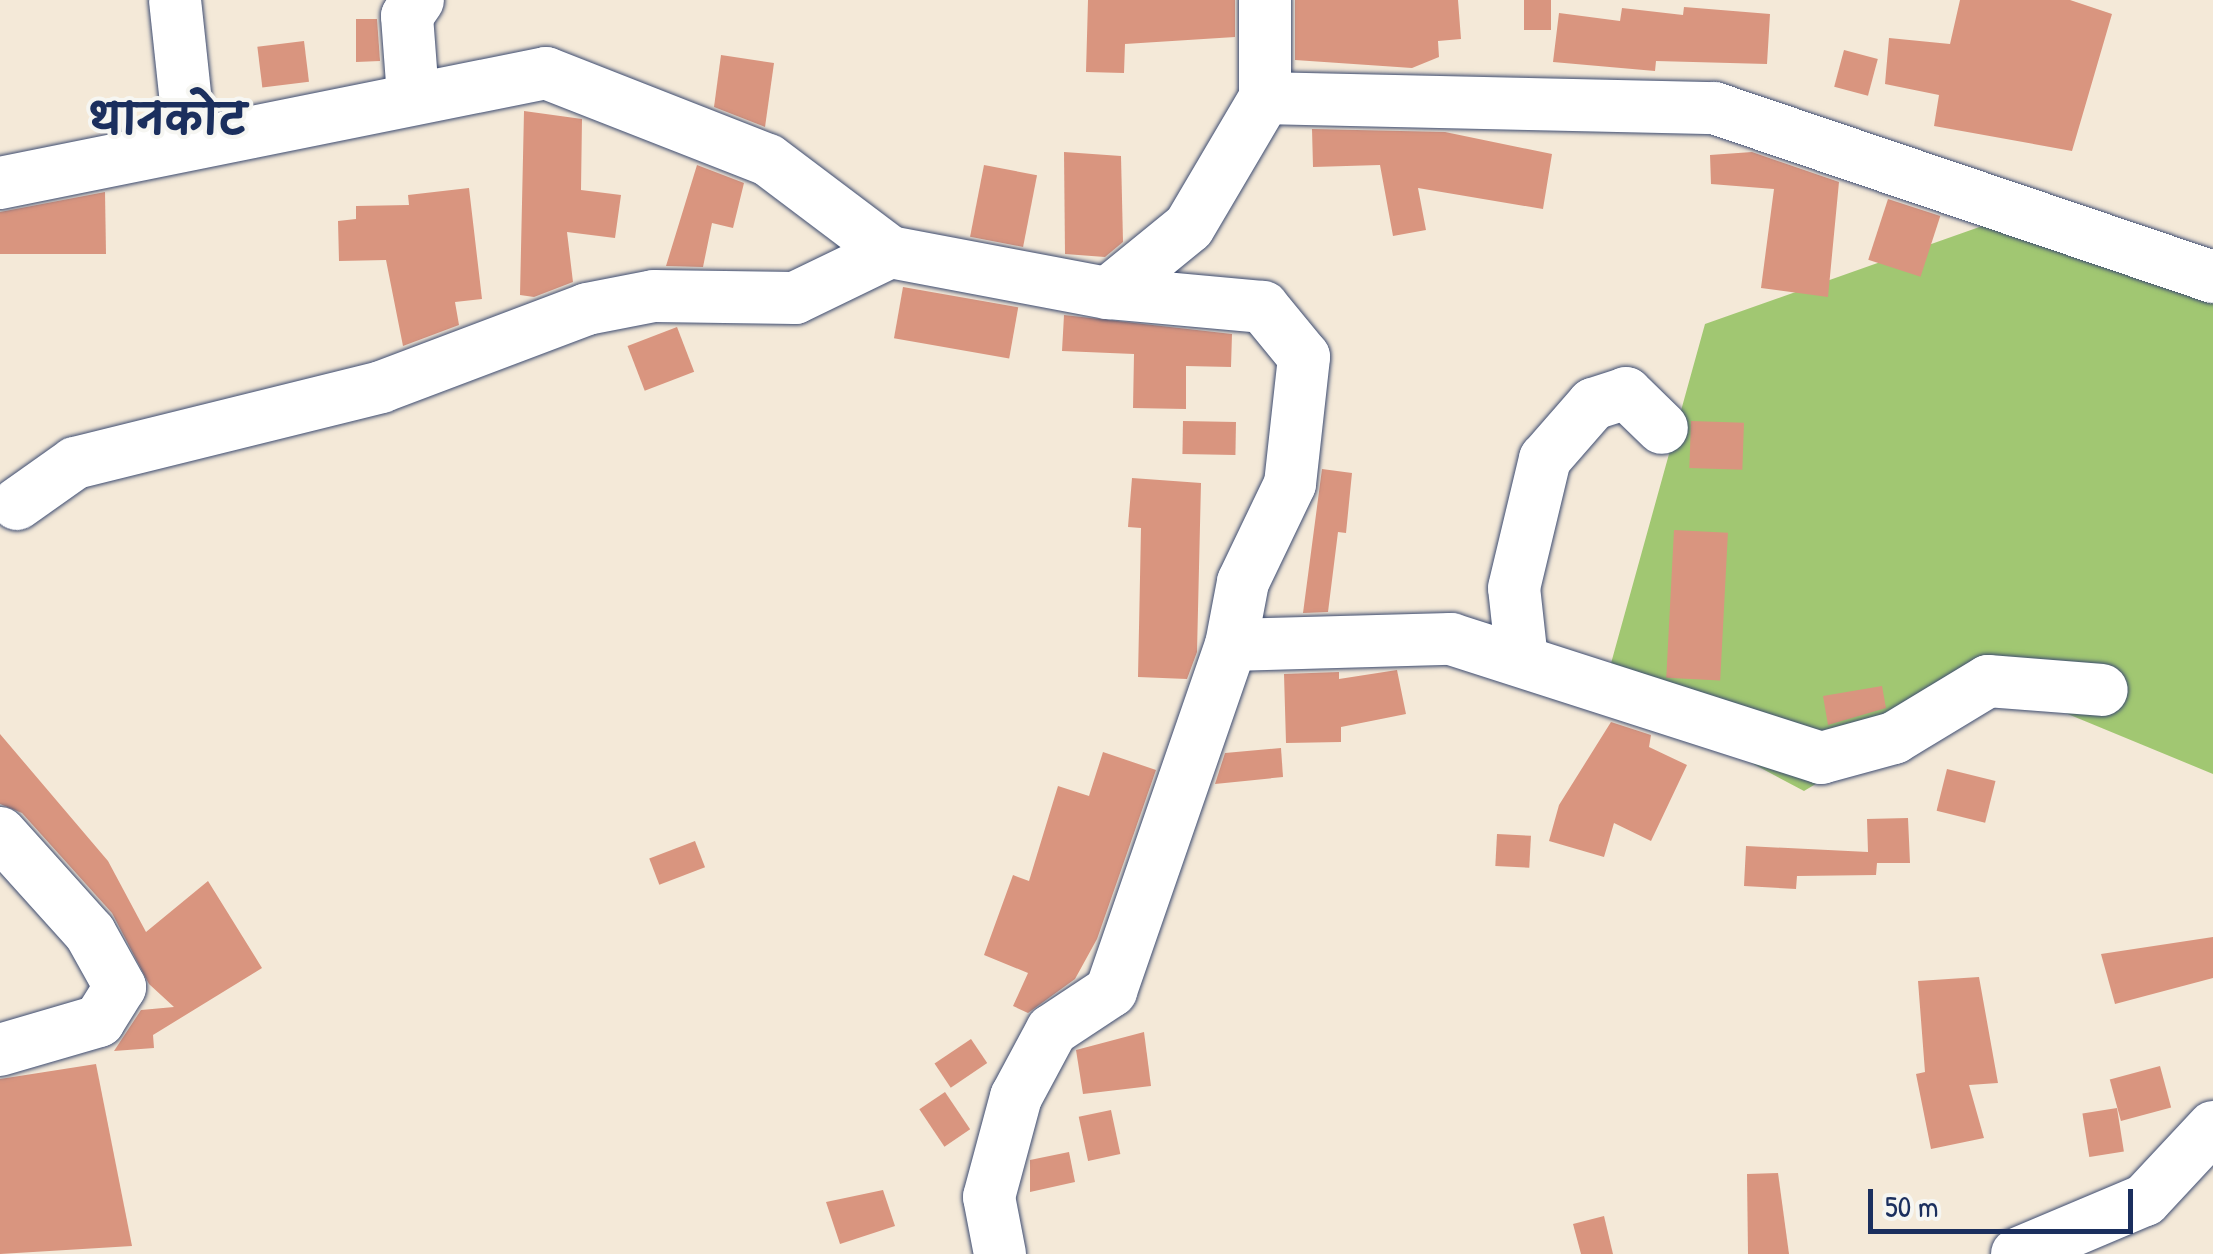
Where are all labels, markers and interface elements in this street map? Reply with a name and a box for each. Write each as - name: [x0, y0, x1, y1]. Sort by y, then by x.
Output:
- district label: थानकोट: [88, 94, 246, 144]
- scale bar: [1873, 1169, 2138, 1231]
- text: 50 m: [1885, 1186, 1938, 1226]

